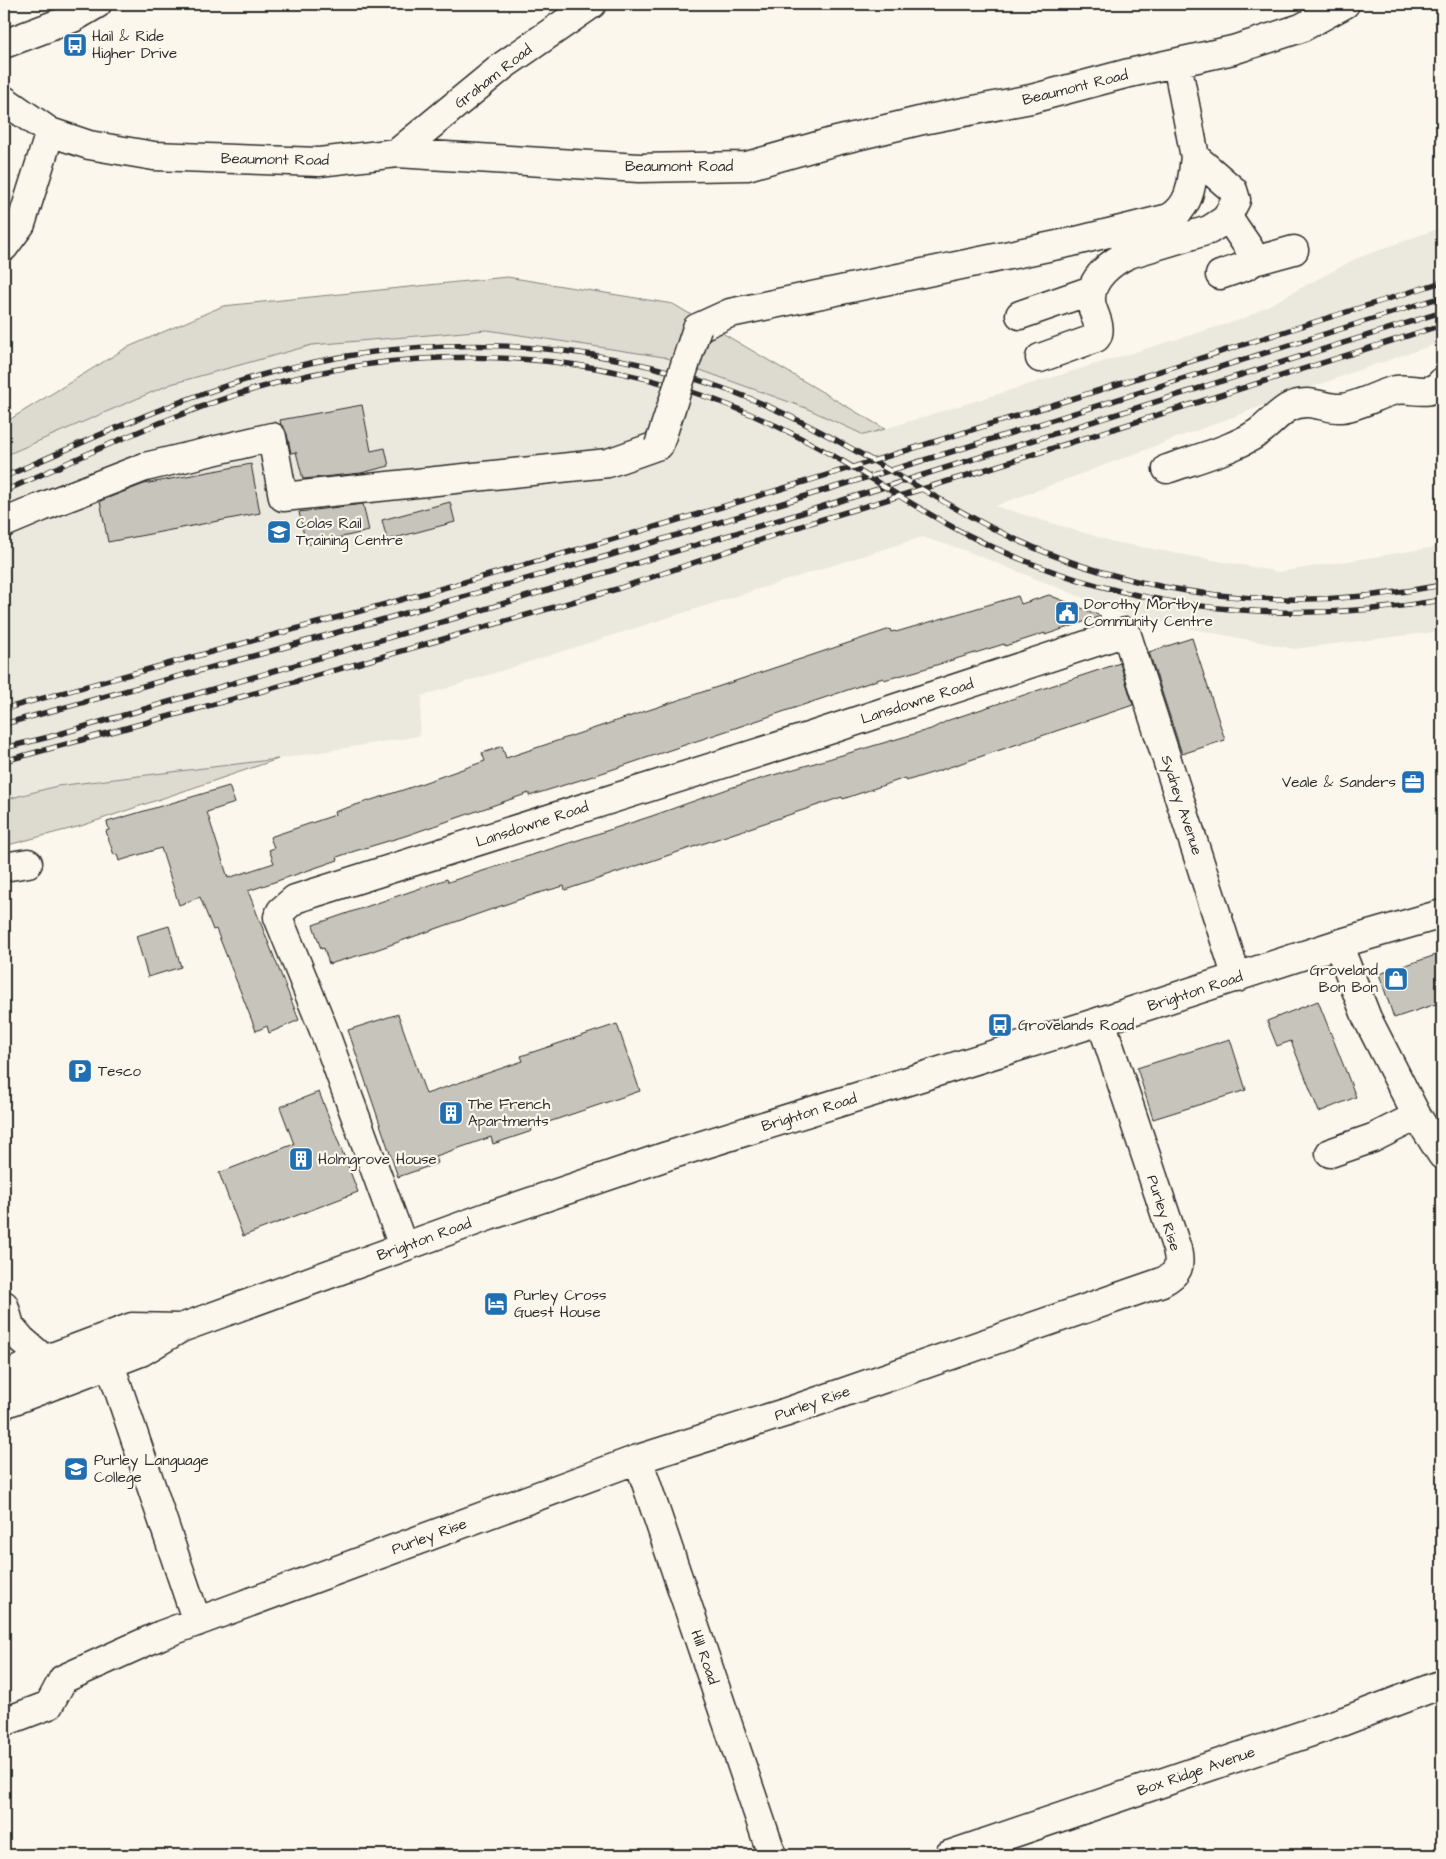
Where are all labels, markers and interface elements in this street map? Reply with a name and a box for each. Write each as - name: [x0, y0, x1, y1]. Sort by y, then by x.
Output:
- place label: Hail & Ride Higher Drive: [92, 26, 177, 65]
- bus stop icon: Hail & Ride Higher Drive: [62, 32, 88, 58]
- street label: Graham Road: [450, 39, 537, 113]
- street label: Beaumont Road: [1020, 64, 1130, 111]
- street label: Beaumont Road: [221, 148, 330, 171]
- street label: Beaumont Road: [625, 156, 733, 177]
- place label: Colas Rail Training Centre: [296, 513, 403, 552]
- school or university icon: Colas Rail Training Centre: [266, 519, 292, 545]
- place label: Dorothy Mortby Community Centre: [1084, 594, 1213, 633]
- public building icon: Dorothy Mortby Community Centre: [1054, 600, 1080, 626]
- street label: Lansdowne Road: [858, 673, 977, 730]
- street label: Sydney Avenue: [1154, 752, 1208, 858]
- office icon: Veale & Sanders: [1400, 769, 1426, 795]
- place label: Veale & Sanders: [1282, 772, 1396, 793]
- street label: Lansdowne Road: [473, 796, 592, 853]
- place label: Groveland Bon Bon: [1310, 960, 1378, 998]
- street label: Brighton Road: [1145, 966, 1246, 1018]
- shop icon: Groveland Bon Bon: [1383, 966, 1409, 992]
- bus stop icon: Grovelands Road: [987, 1012, 1013, 1038]
- place label: Grovelands Road: [1018, 1015, 1134, 1036]
- parking icon: Tesco: [67, 1058, 93, 1084]
- place label: Tesco: [98, 1061, 141, 1082]
- street label: Brighton Road: [759, 1088, 860, 1138]
- place label: The French Apartments: [468, 1094, 551, 1132]
- building icon: The French Apartments: [438, 1100, 464, 1126]
- building icon: Holmgrove House: [288, 1146, 314, 1172]
- place label: Holmgrove House: [318, 1149, 437, 1171]
- street label: Purley Rise: [1140, 1172, 1186, 1254]
- street label: Brighton Road: [374, 1213, 475, 1267]
- place label: Purley Cross Guest House: [514, 1285, 607, 1323]
- hotel icon: Purley Cross Guest House: [483, 1291, 509, 1317]
- street label: Purley Rise: [771, 1381, 853, 1427]
- place label: Purley Language College: [94, 1450, 209, 1489]
- school or university icon: Purley Language College: [63, 1456, 89, 1482]
- street label: Purley Rise: [389, 1513, 470, 1561]
- street label: Hill Road: [685, 1627, 724, 1688]
- street label: Box Ridge Avenue: [1134, 1741, 1258, 1802]

